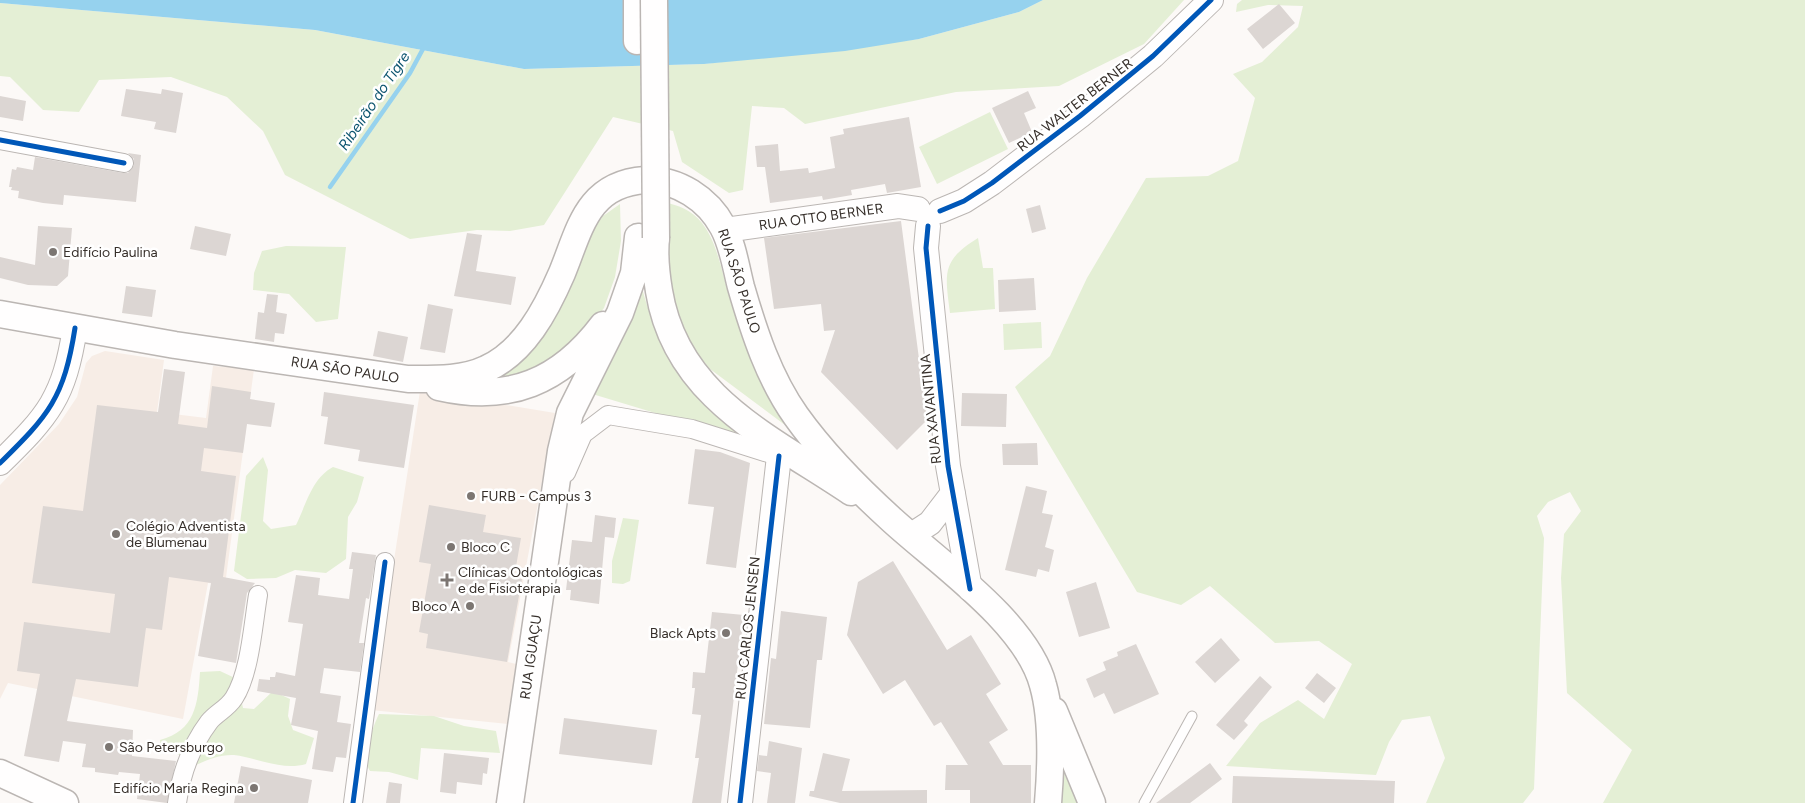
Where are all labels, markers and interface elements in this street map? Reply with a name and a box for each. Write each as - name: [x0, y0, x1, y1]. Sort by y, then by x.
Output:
- water label: Ribeirão do Tigre: [334, 48, 414, 154]
- street label: RUA WALTER BERNER: [1014, 54, 1136, 155]
- street label: RUA OTTO BERNER: [758, 200, 885, 234]
- street label: RUA SÃO PAULO: [714, 226, 764, 336]
- place label: Edifício Paulina: [63, 244, 158, 261]
- marker: Edifício Paulina: [47, 246, 59, 258]
- street label: RUA SÃO PAULO: [290, 353, 400, 387]
- street label: RUA XAVANTINA: [917, 353, 945, 465]
- place label: FURB - Campus 3: [481, 488, 591, 505]
- marker: FURB - Campus 3: [465, 490, 477, 502]
- place label: Colégio Adventista de Blumenau: [126, 518, 246, 551]
- marker: Colégio Adventista de Blumenau: [110, 528, 122, 540]
- place label: Bloco C: [461, 539, 510, 556]
- marker: Bloco C: [445, 541, 457, 553]
- street label: RUA CARLOS JENSEN: [732, 556, 764, 700]
- place label: Clínicas Odontológicas e de Fisioterapia: [458, 564, 602, 597]
- marker: Clínicas Odontológicas e de Fisioterapia: [440, 573, 454, 587]
- place label: Bloco A: [412, 598, 461, 615]
- marker: Bloco A: [464, 600, 476, 612]
- street label: RUA IGUAÇU: [517, 614, 545, 700]
- place label: Black Apts: [650, 625, 716, 642]
- marker: Black Apts: [720, 627, 732, 639]
- place label: São Petersburgo: [119, 739, 223, 756]
- marker: São Petersburgo: [103, 741, 115, 753]
- place label: Edifício Maria Regina: [113, 780, 244, 797]
- marker: Edifício Maria Regina: [248, 782, 260, 794]

